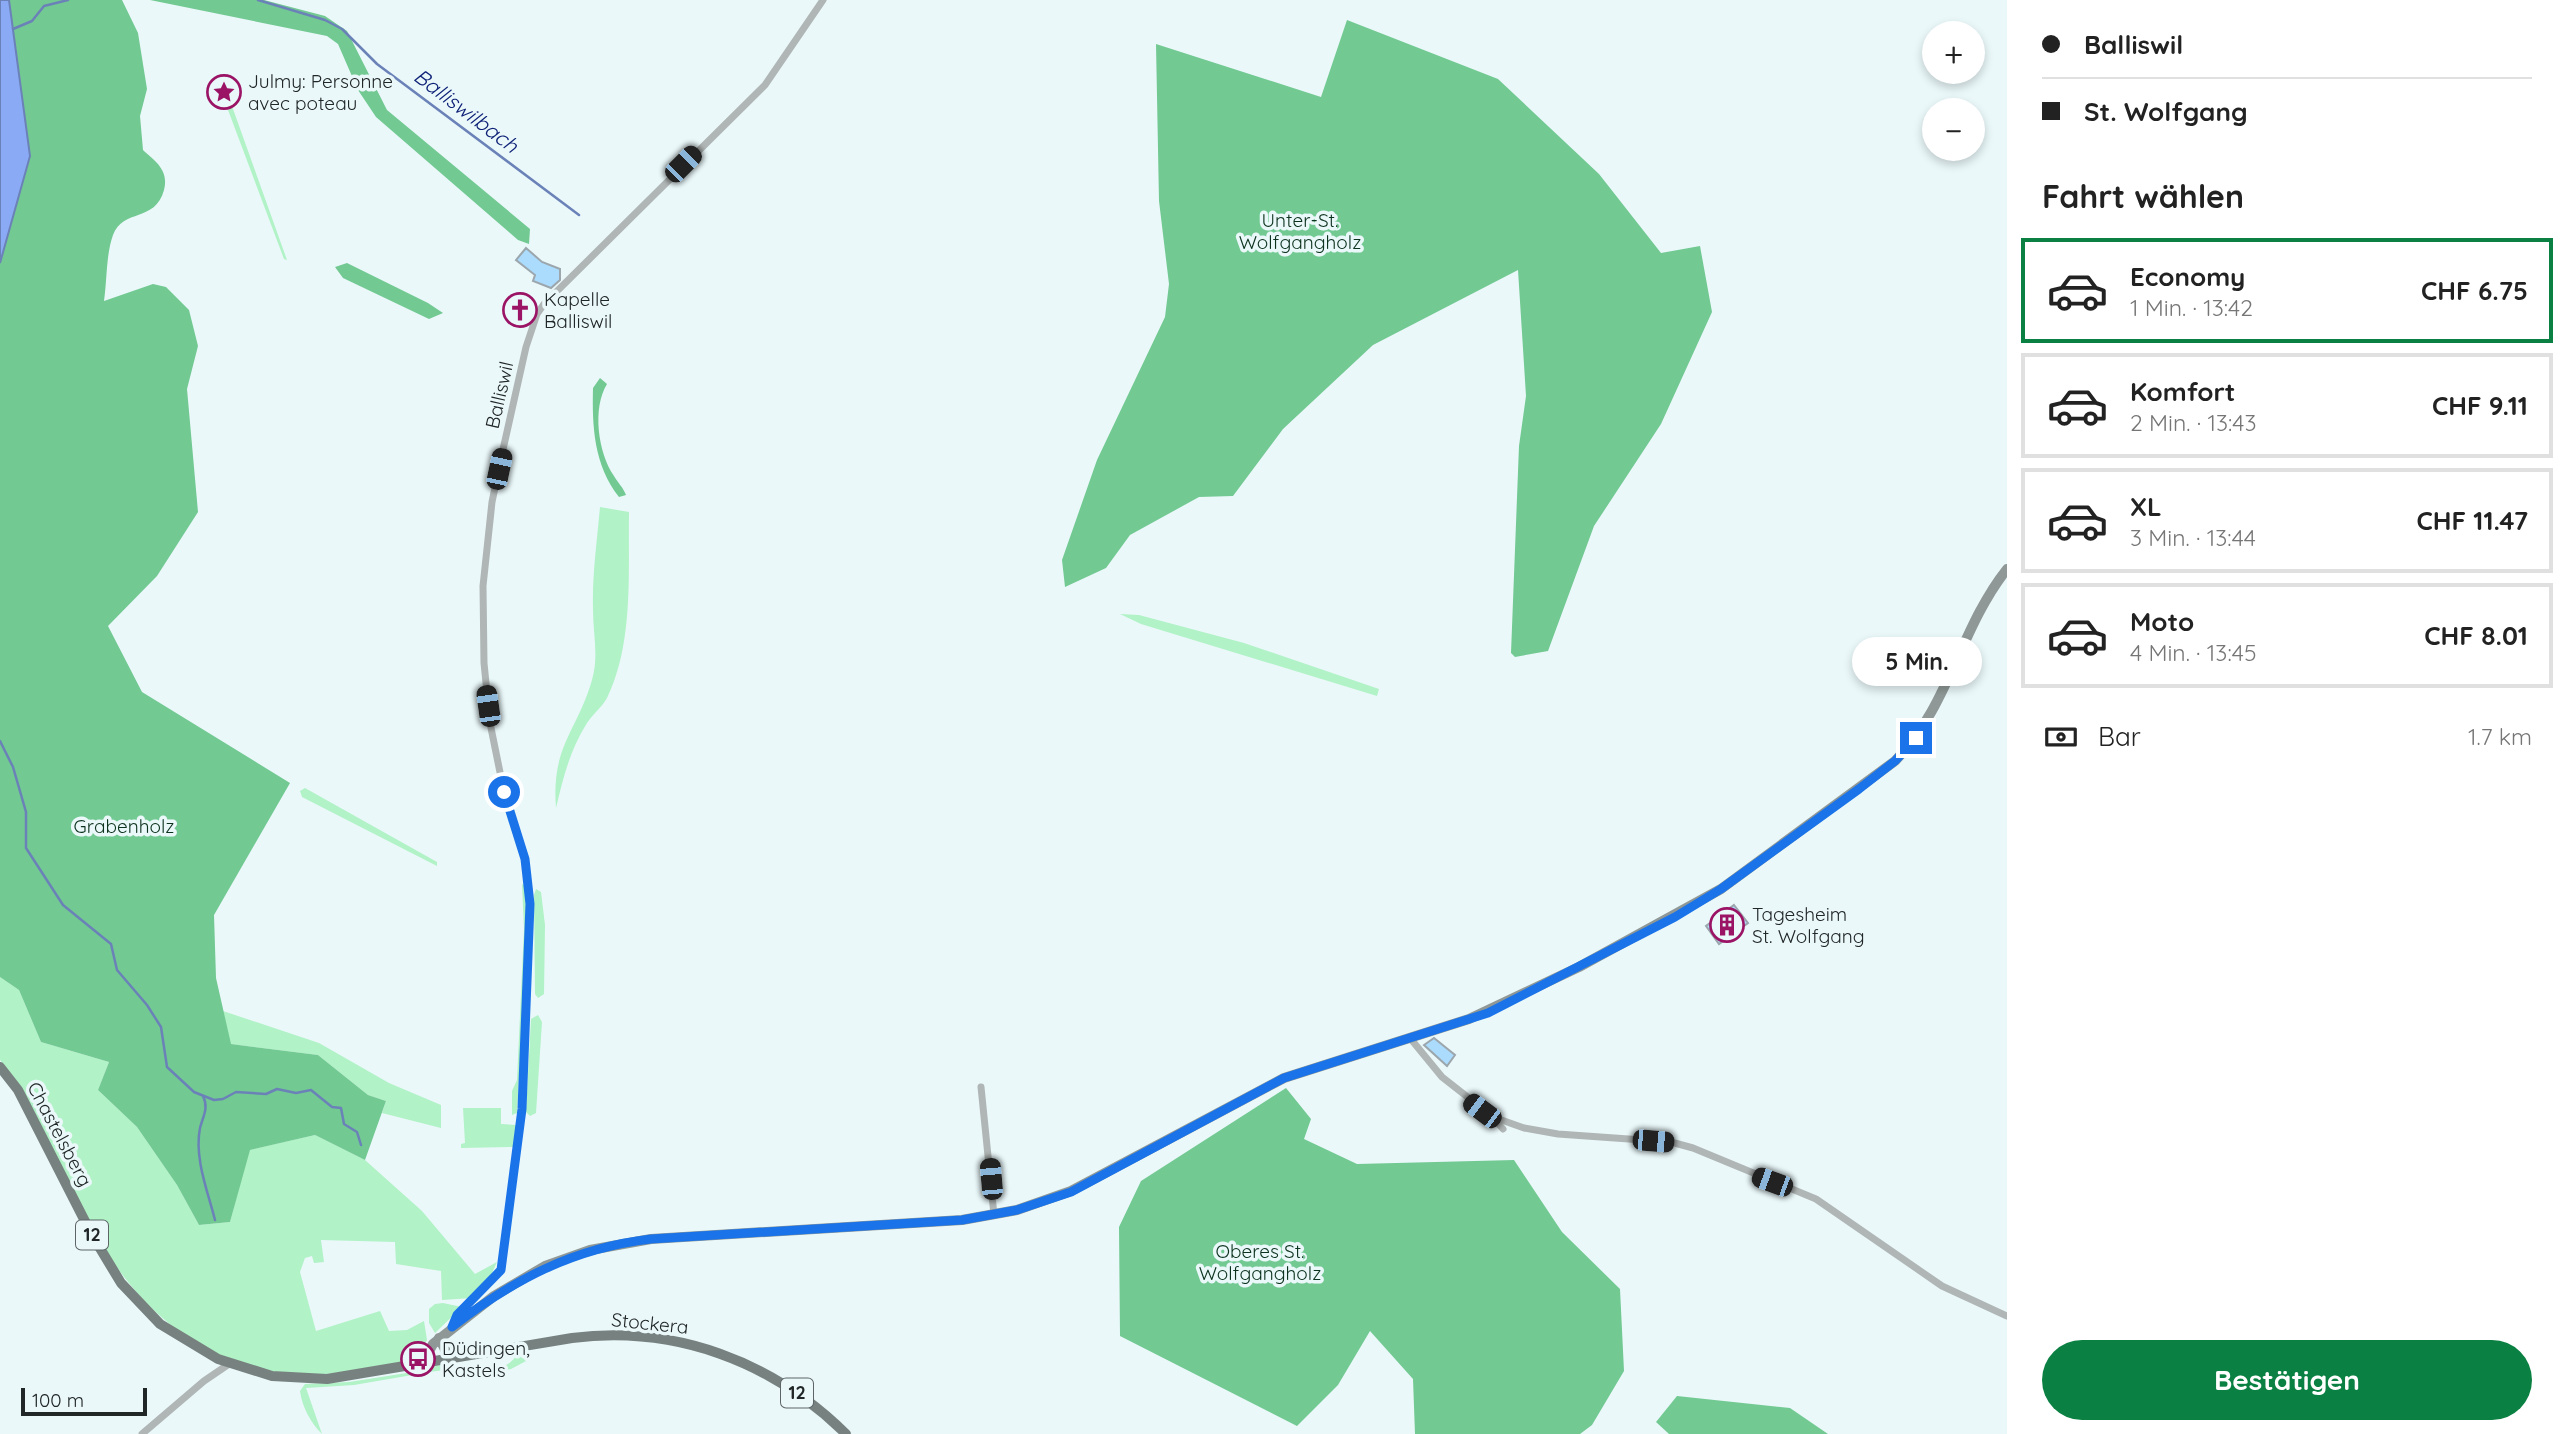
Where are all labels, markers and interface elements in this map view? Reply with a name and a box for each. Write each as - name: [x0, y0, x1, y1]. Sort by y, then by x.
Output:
- map controls: [1922, 21, 1985, 161]
- button: +: [1922, 21, 1985, 84]
- text: Balliswil: [2084, 28, 2183, 61]
- water label: Balliswilbach: [409, 63, 525, 158]
- place label: Julmy: Personne avec poteau: [248, 69, 393, 115]
- place icon: Julmy: Personne avec poteau: [205, 73, 243, 111]
- text: St. Wolfgang: [2084, 95, 2248, 128]
- button: −: [1922, 98, 1985, 161]
- car: [661, 142, 706, 186]
- text: Fahrt wählen: [2042, 176, 2244, 216]
- park label: Unter-St. Wolfgangholz: [1239, 208, 1361, 254]
- icon: car: [2046, 259, 2109, 322]
- text: Economy: [2130, 260, 2245, 293]
- text: CHF 6.75: [2421, 274, 2528, 307]
- place label: Kapelle Balliswil: [544, 287, 612, 333]
- church icon: Kapelle Balliswil: [501, 291, 539, 329]
- text: 1 Min. · 13:42: [2130, 293, 2253, 322]
- street label: Balliswil: [480, 359, 518, 431]
- icon: car: [2046, 374, 2109, 437]
- text: Komfort: [2130, 375, 2235, 408]
- text: CHF 9.11: [2432, 389, 2528, 422]
- text: 2 Min. · 13:43: [2130, 408, 2257, 437]
- car: [485, 446, 514, 492]
- icon: car: [2046, 489, 2109, 552]
- text: XL: [2130, 490, 2162, 523]
- text: CHF 11.47: [2416, 504, 2528, 537]
- text: 3 Min. · 13:44: [2130, 523, 2256, 552]
- icon: car: [2046, 604, 2109, 667]
- text: Moto: [2130, 605, 2194, 638]
- text: CHF 8.01: [2424, 619, 2528, 652]
- callout: 5 Min.: [1851, 636, 1981, 686]
- text: 4 Min. · 13:45: [2130, 638, 2257, 667]
- text: 5 Min.: [1885, 647, 1949, 676]
- car: [475, 684, 502, 728]
- icon: cash: [2042, 718, 2080, 756]
- text: Bar: [2098, 720, 2141, 753]
- route end: [1900, 722, 1932, 754]
- text: 1.7 km: [2468, 722, 2532, 751]
- route start: [488, 776, 520, 808]
- park label: Grabenholz: [74, 814, 174, 838]
- place label: Tagesheim St. Wolfgang: [1752, 902, 1865, 948]
- building icon: Tagesheim St. Wolfgang: [1708, 906, 1746, 944]
- street label: Chastelsberg: [22, 1078, 98, 1190]
- car: [1459, 1090, 1506, 1132]
- car: [1632, 1129, 1675, 1153]
- car: [979, 1157, 1004, 1201]
- car: [1749, 1165, 1796, 1199]
- road number: 12: [76, 1220, 108, 1250]
- park label: Oberes St. Wolfgangholz: [1199, 1239, 1321, 1285]
- street label: Stockera: [610, 1307, 690, 1339]
- place label: Düdingen, Kastels: [442, 1336, 530, 1382]
- bus stop icon: Düdingen, Kastels: [399, 1340, 437, 1378]
- button: Bestätigen: [2042, 1340, 2532, 1420]
- road number: 12: [781, 1378, 813, 1408]
- scale bar: [21, 1385, 147, 1417]
- text: 100 m: [32, 1388, 84, 1412]

